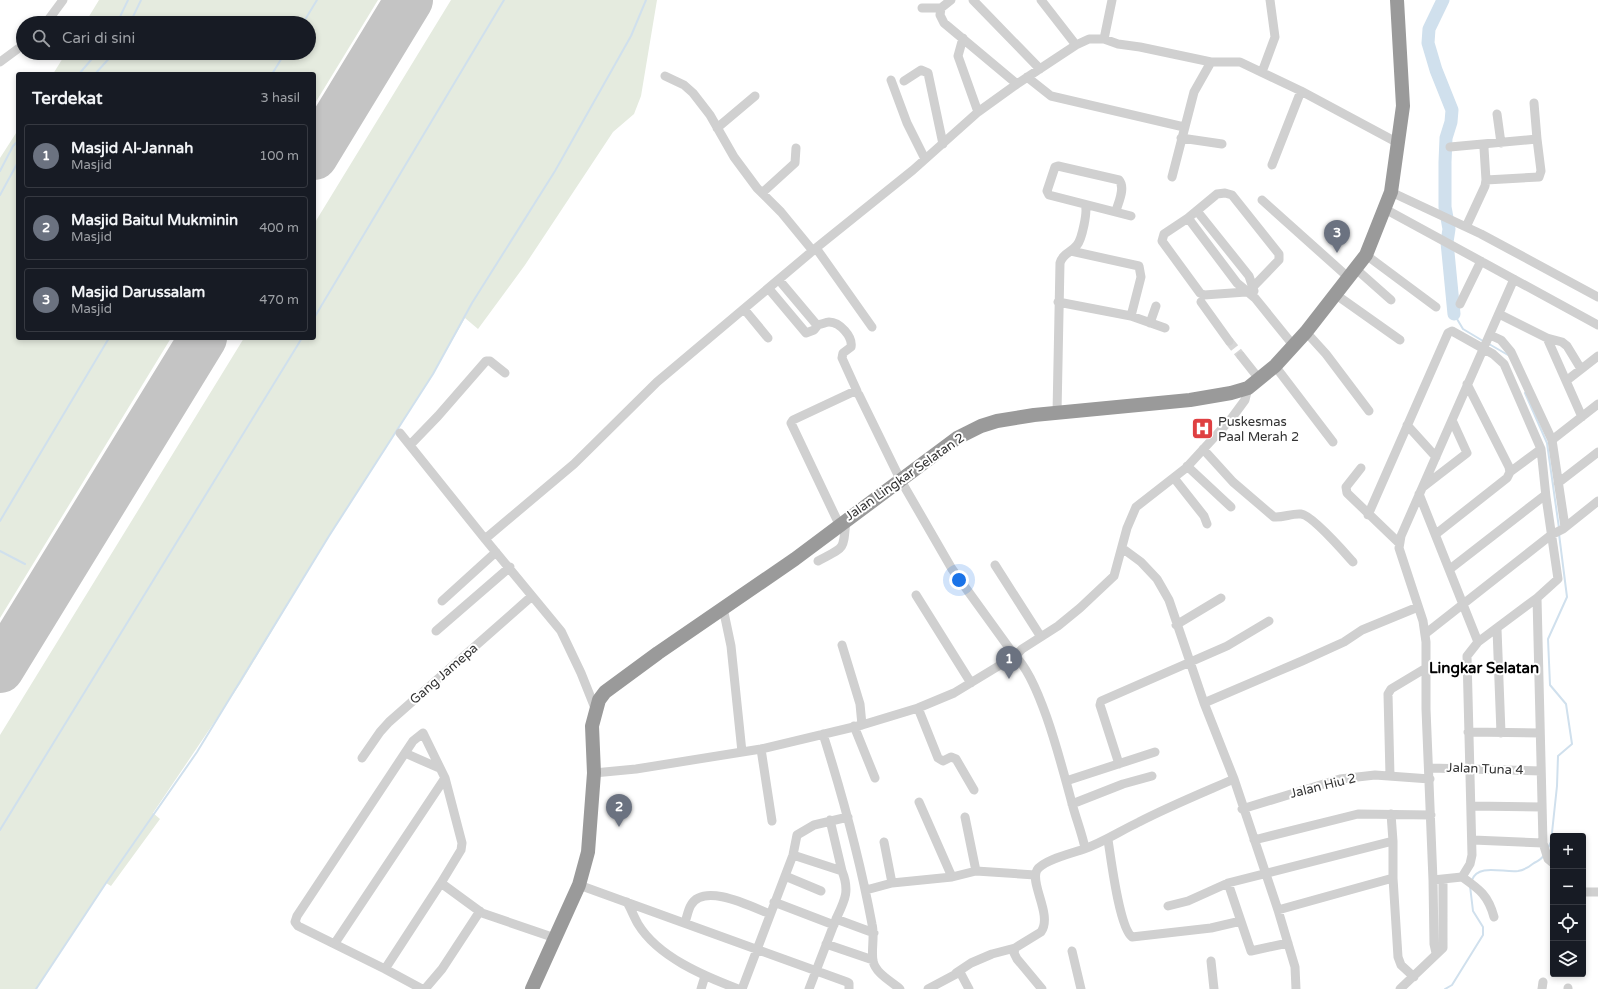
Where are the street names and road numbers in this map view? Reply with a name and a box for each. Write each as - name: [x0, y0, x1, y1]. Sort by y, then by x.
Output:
- street label: Jalan Lingkar Selatan 2: [842, 430, 968, 524]
- street label: Gang Jamepa: [407, 640, 481, 708]
- street label: Jalan Tuna 4: [1446, 760, 1524, 778]
- street label: Jalan Hiu 2: [1288, 770, 1358, 802]

